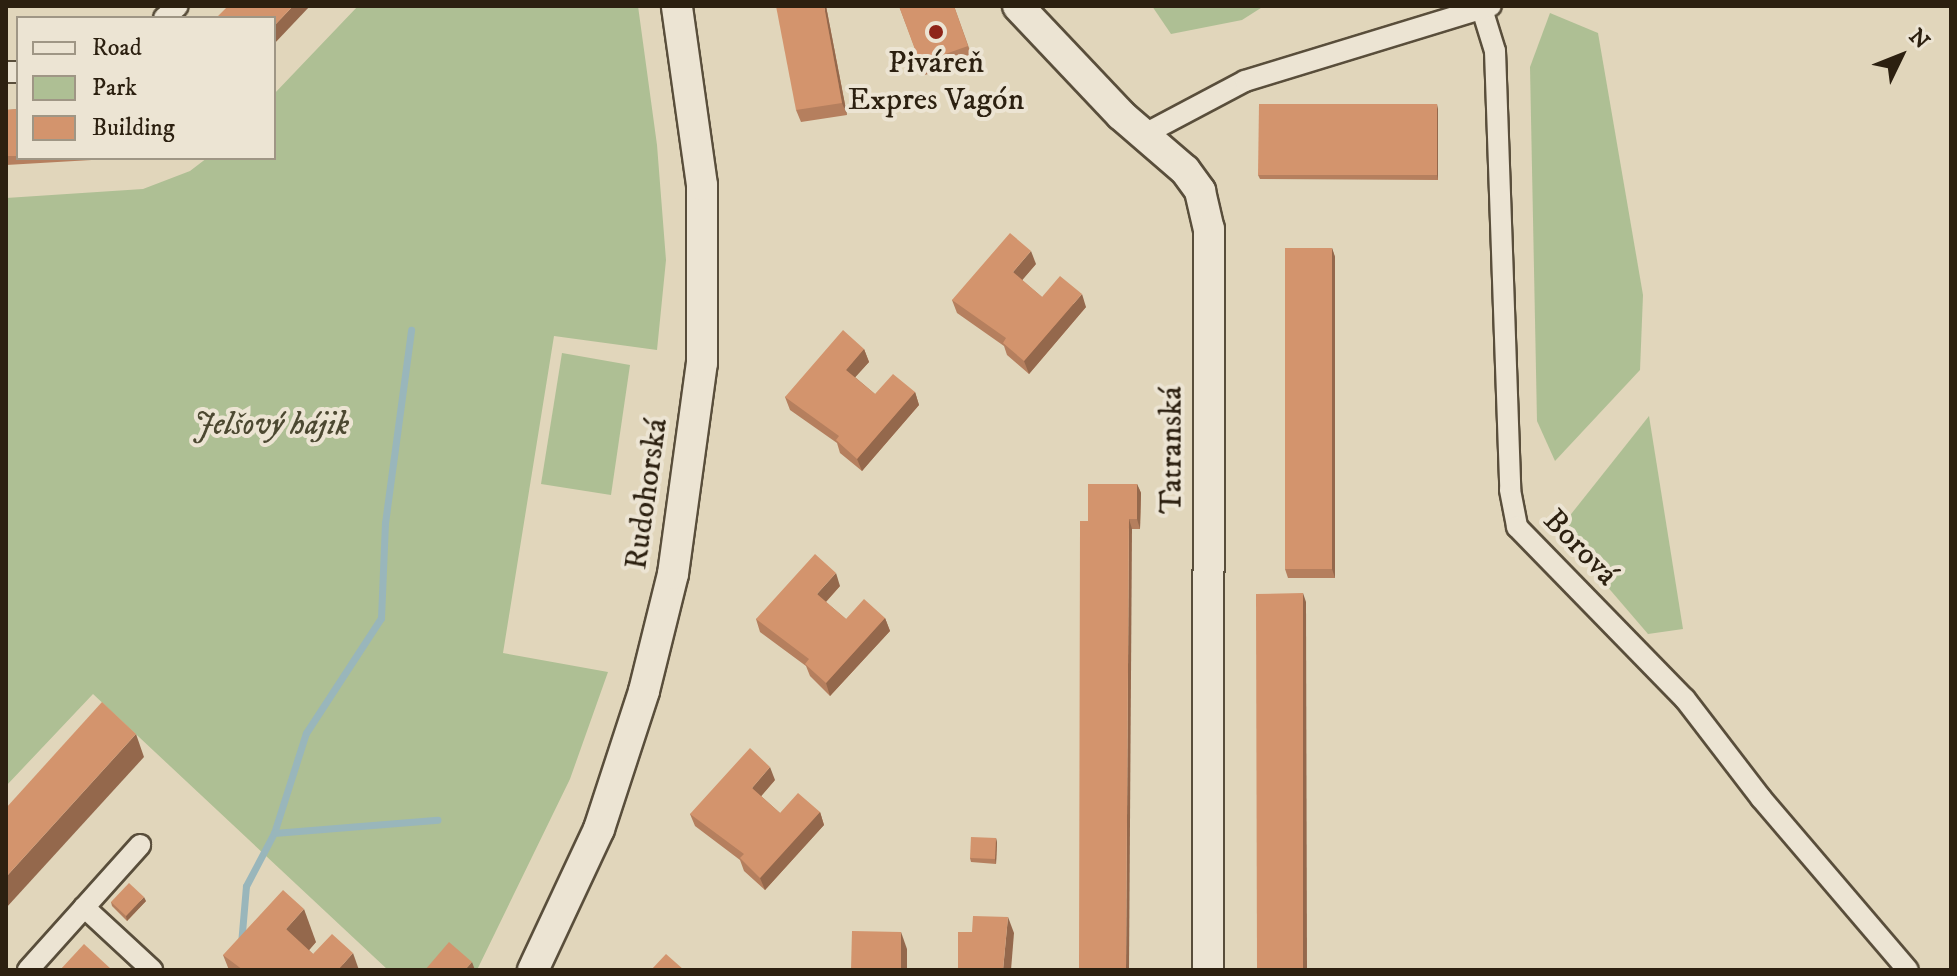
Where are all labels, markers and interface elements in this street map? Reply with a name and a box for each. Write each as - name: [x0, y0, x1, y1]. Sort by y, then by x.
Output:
- legend: [16, 16, 276, 160]
- north arrow: [1861, 16, 1941, 96]
- marker: Piváreň Expres Vagón: [927, 23, 945, 41]
- text: N: [1903, 23, 1935, 55]
- text: Road: [92, 33, 142, 63]
- place label: Piváreň Expres Vagón: [848, 45, 1024, 120]
- text: Park: [92, 73, 137, 103]
- text: Building: [92, 113, 175, 143]
- street label: Tatranská: [1153, 386, 1191, 514]
- park label: Jelšový hájik: [193, 406, 349, 444]
- street label: Rudohorská: [617, 416, 677, 572]
- street label: Borová: [1535, 502, 1625, 594]

